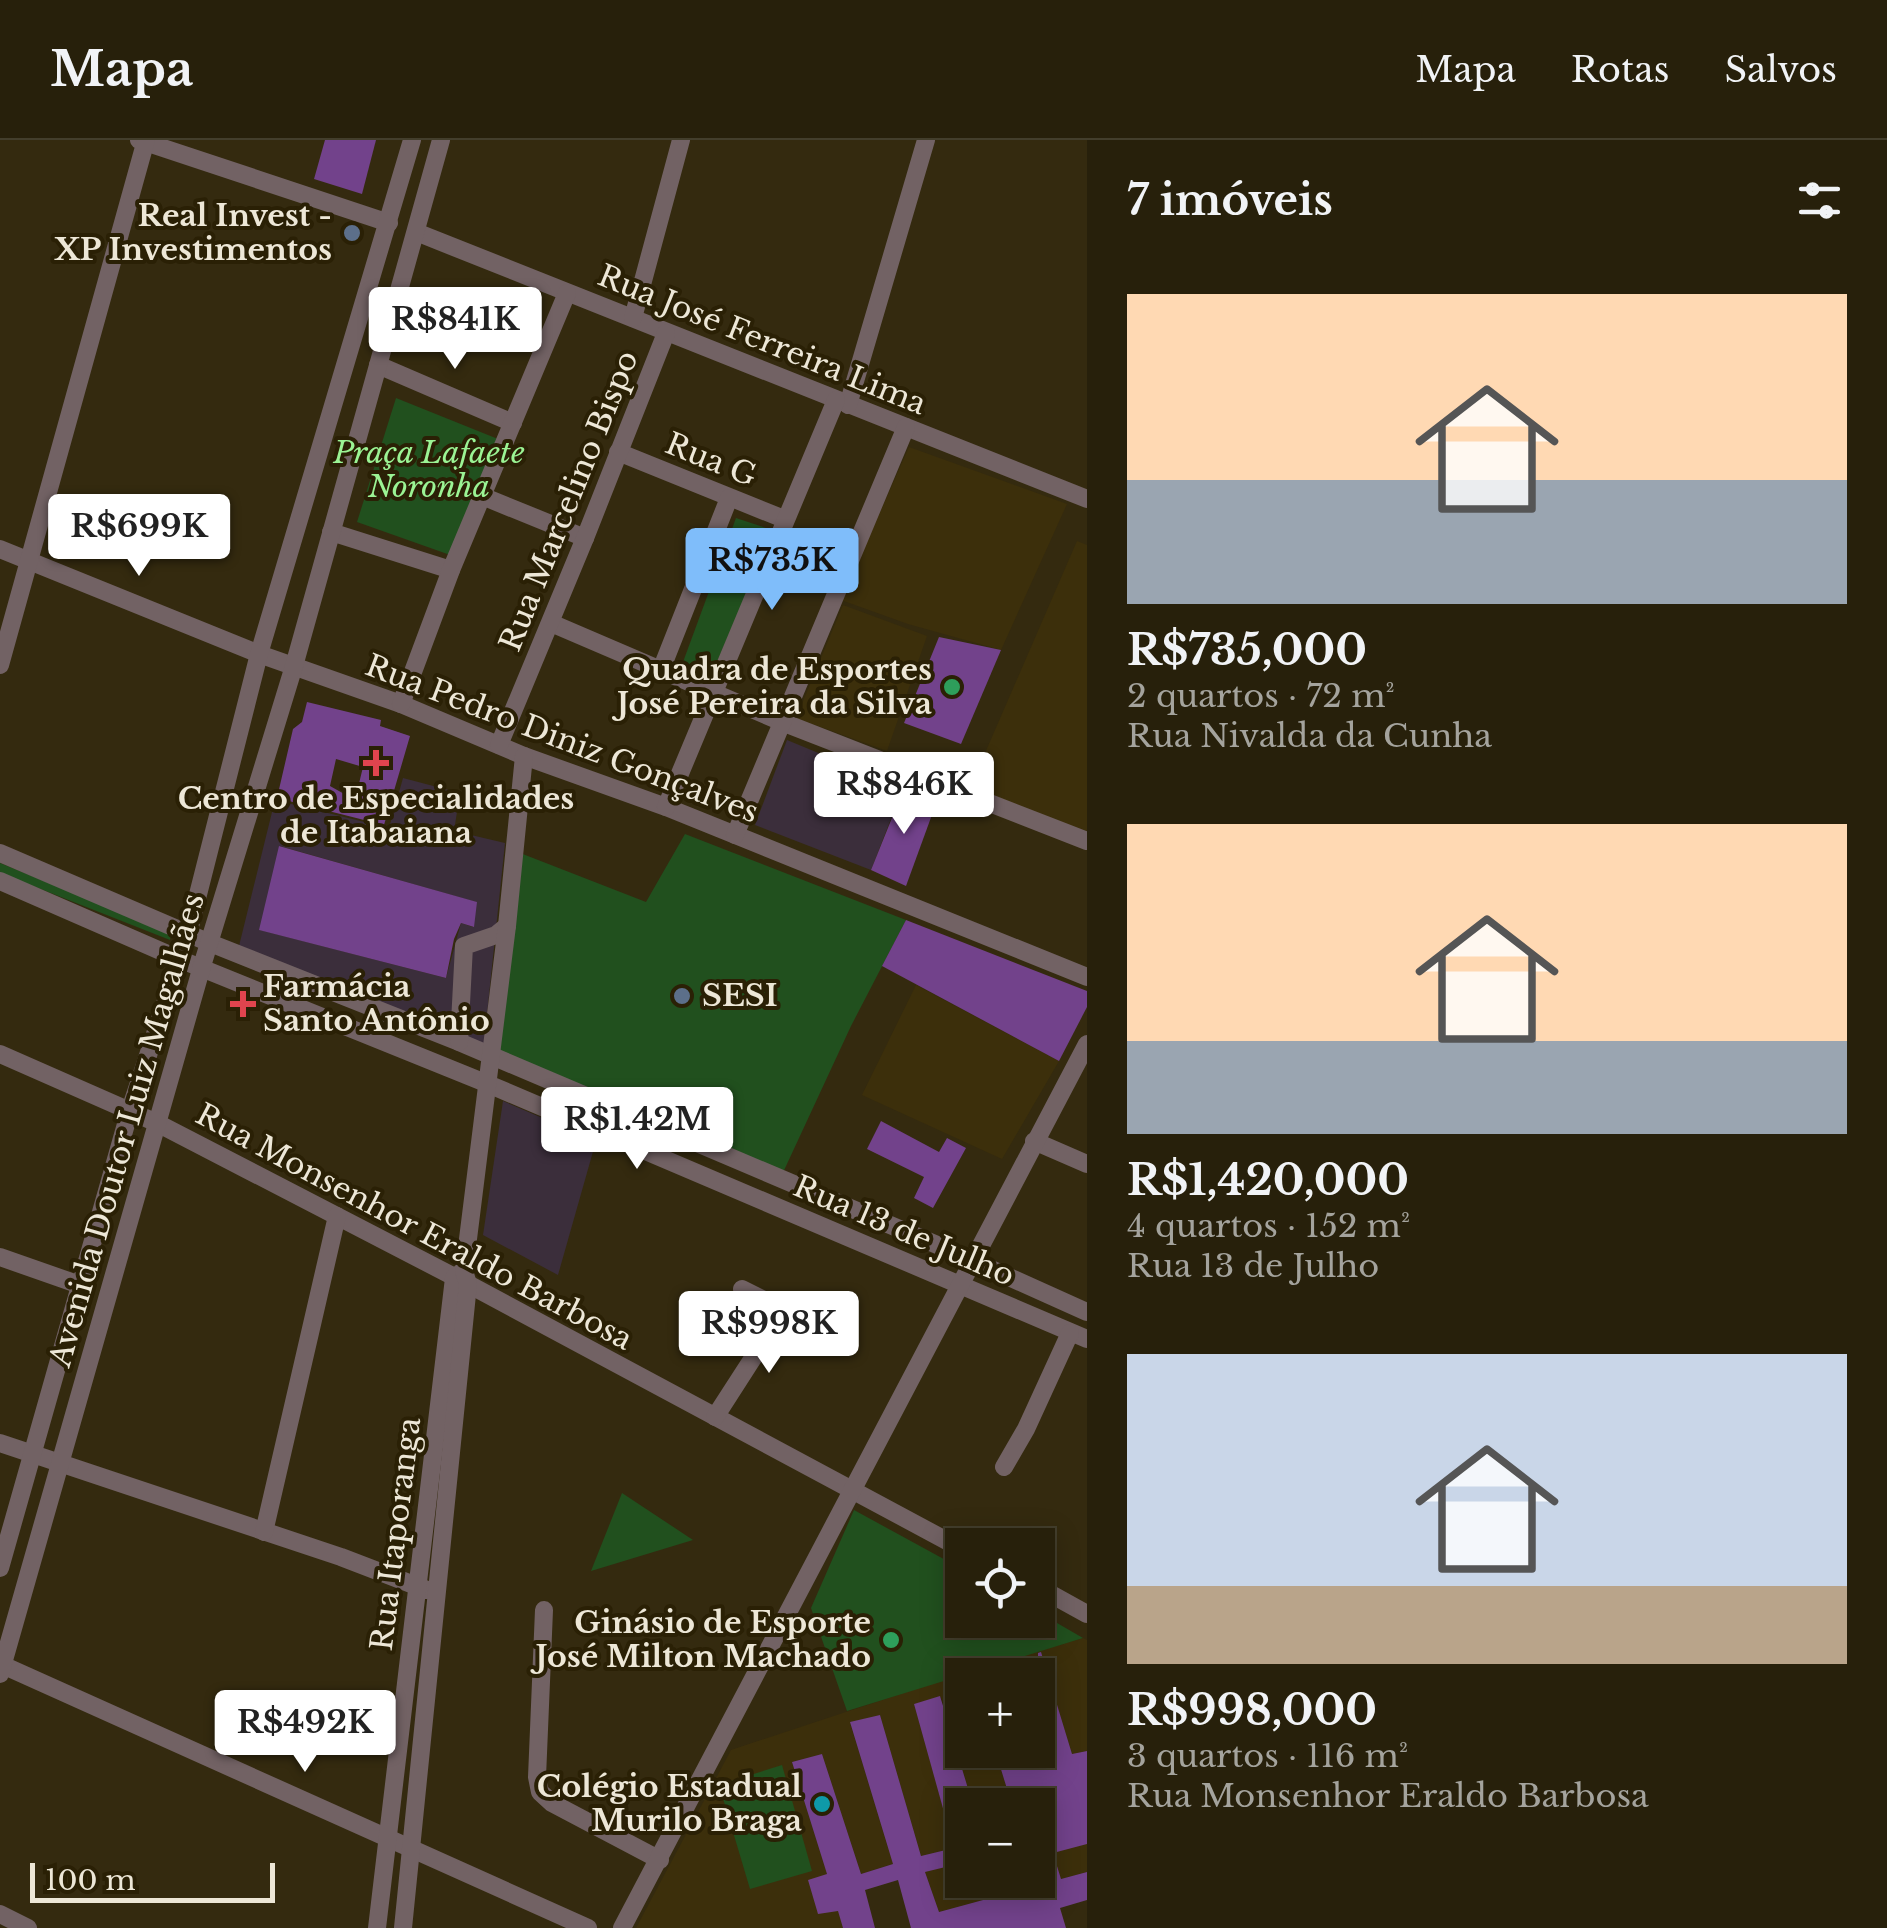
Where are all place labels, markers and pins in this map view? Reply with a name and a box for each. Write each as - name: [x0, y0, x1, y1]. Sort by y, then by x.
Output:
- place label: Real Invest - XP Investimentos: [53, 197, 332, 268]
- marker: Real Invest - XP Investimentos: [341, 222, 363, 244]
- pin: R$841K: [374, 287, 536, 372]
- pin: R$699K: [58, 494, 220, 579]
- pin: R$735K: [691, 528, 853, 613]
- place label: Quadra de Esportes José Pereira da Silva: [611, 651, 932, 722]
- marker: Quadra de Esportes José Pereira da Silva: [941, 676, 963, 698]
- marker: Centro de Especialidades de Itabaiana: [363, 750, 389, 776]
- pin: R$846K: [823, 752, 985, 837]
- place label: Centro de Especialidades de Itabaiana: [178, 780, 574, 851]
- place label: Farmácia Santo Antônio: [263, 968, 490, 1039]
- place label: SESI: [702, 977, 778, 1014]
- marker: SESI: [671, 985, 693, 1007]
- marker: Farmácia Santo Antônio: [232, 993, 254, 1015]
- pin: R$1.42M: [545, 1087, 729, 1172]
- pin: R$998K: [688, 1291, 850, 1376]
- place label: Ginásio de Esporte José Milton Machado: [529, 1604, 871, 1675]
- marker: Ginásio de Esporte José Milton Machado: [880, 1629, 902, 1651]
- pin: R$492K: [224, 1690, 386, 1775]
- place label: Colégio Estadual Murilo Braga: [537, 1768, 802, 1839]
- marker: Colégio Estadual Murilo Braga: [811, 1793, 833, 1815]

